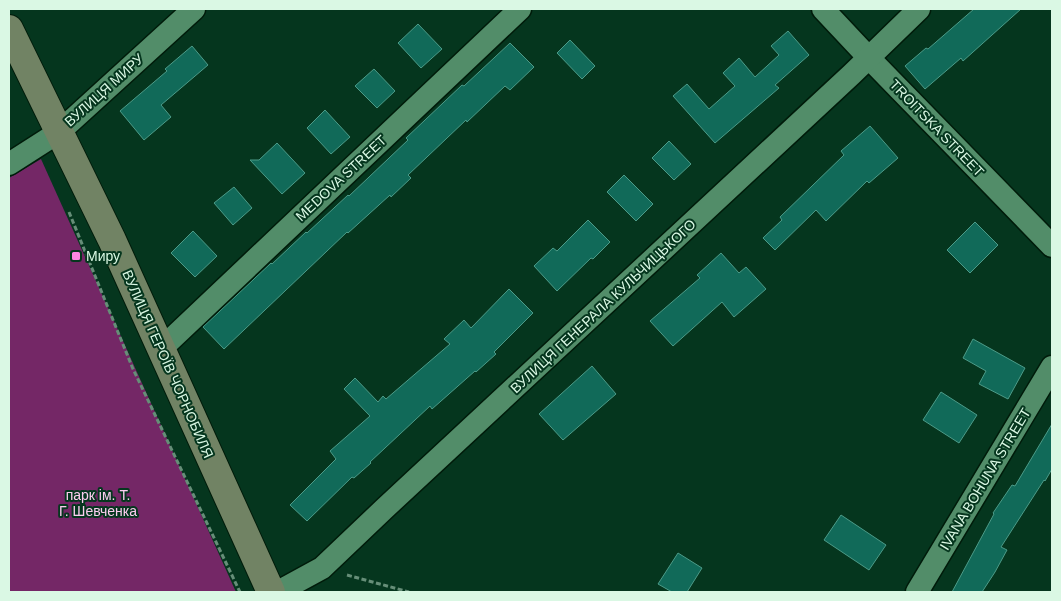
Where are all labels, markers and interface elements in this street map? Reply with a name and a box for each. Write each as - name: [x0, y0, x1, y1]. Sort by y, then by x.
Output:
- street label: ВУЛИЦЯ МИРУ: [61, 50, 147, 130]
- street label: TROITSKA STREET: [887, 76, 988, 180]
- street label: MEDOVA STREET: [292, 132, 390, 224]
- street label: ВУЛИЦЯ ГЕНЕРАЛА КУЛЬЧИЦЬКОГО: [507, 216, 699, 396]
- place label: Миру: [86, 248, 120, 264]
- marker: Миру: [70, 250, 82, 262]
- street label: ВУЛИЦЯ ГЕРОЇВ ЧОРНОБИЛЯ: [119, 268, 217, 460]
- street label: IVANA BOHUNA STREET: [936, 405, 1034, 553]
- park label: парк ім. Т. Г. Шевченка: [59, 487, 137, 519]

